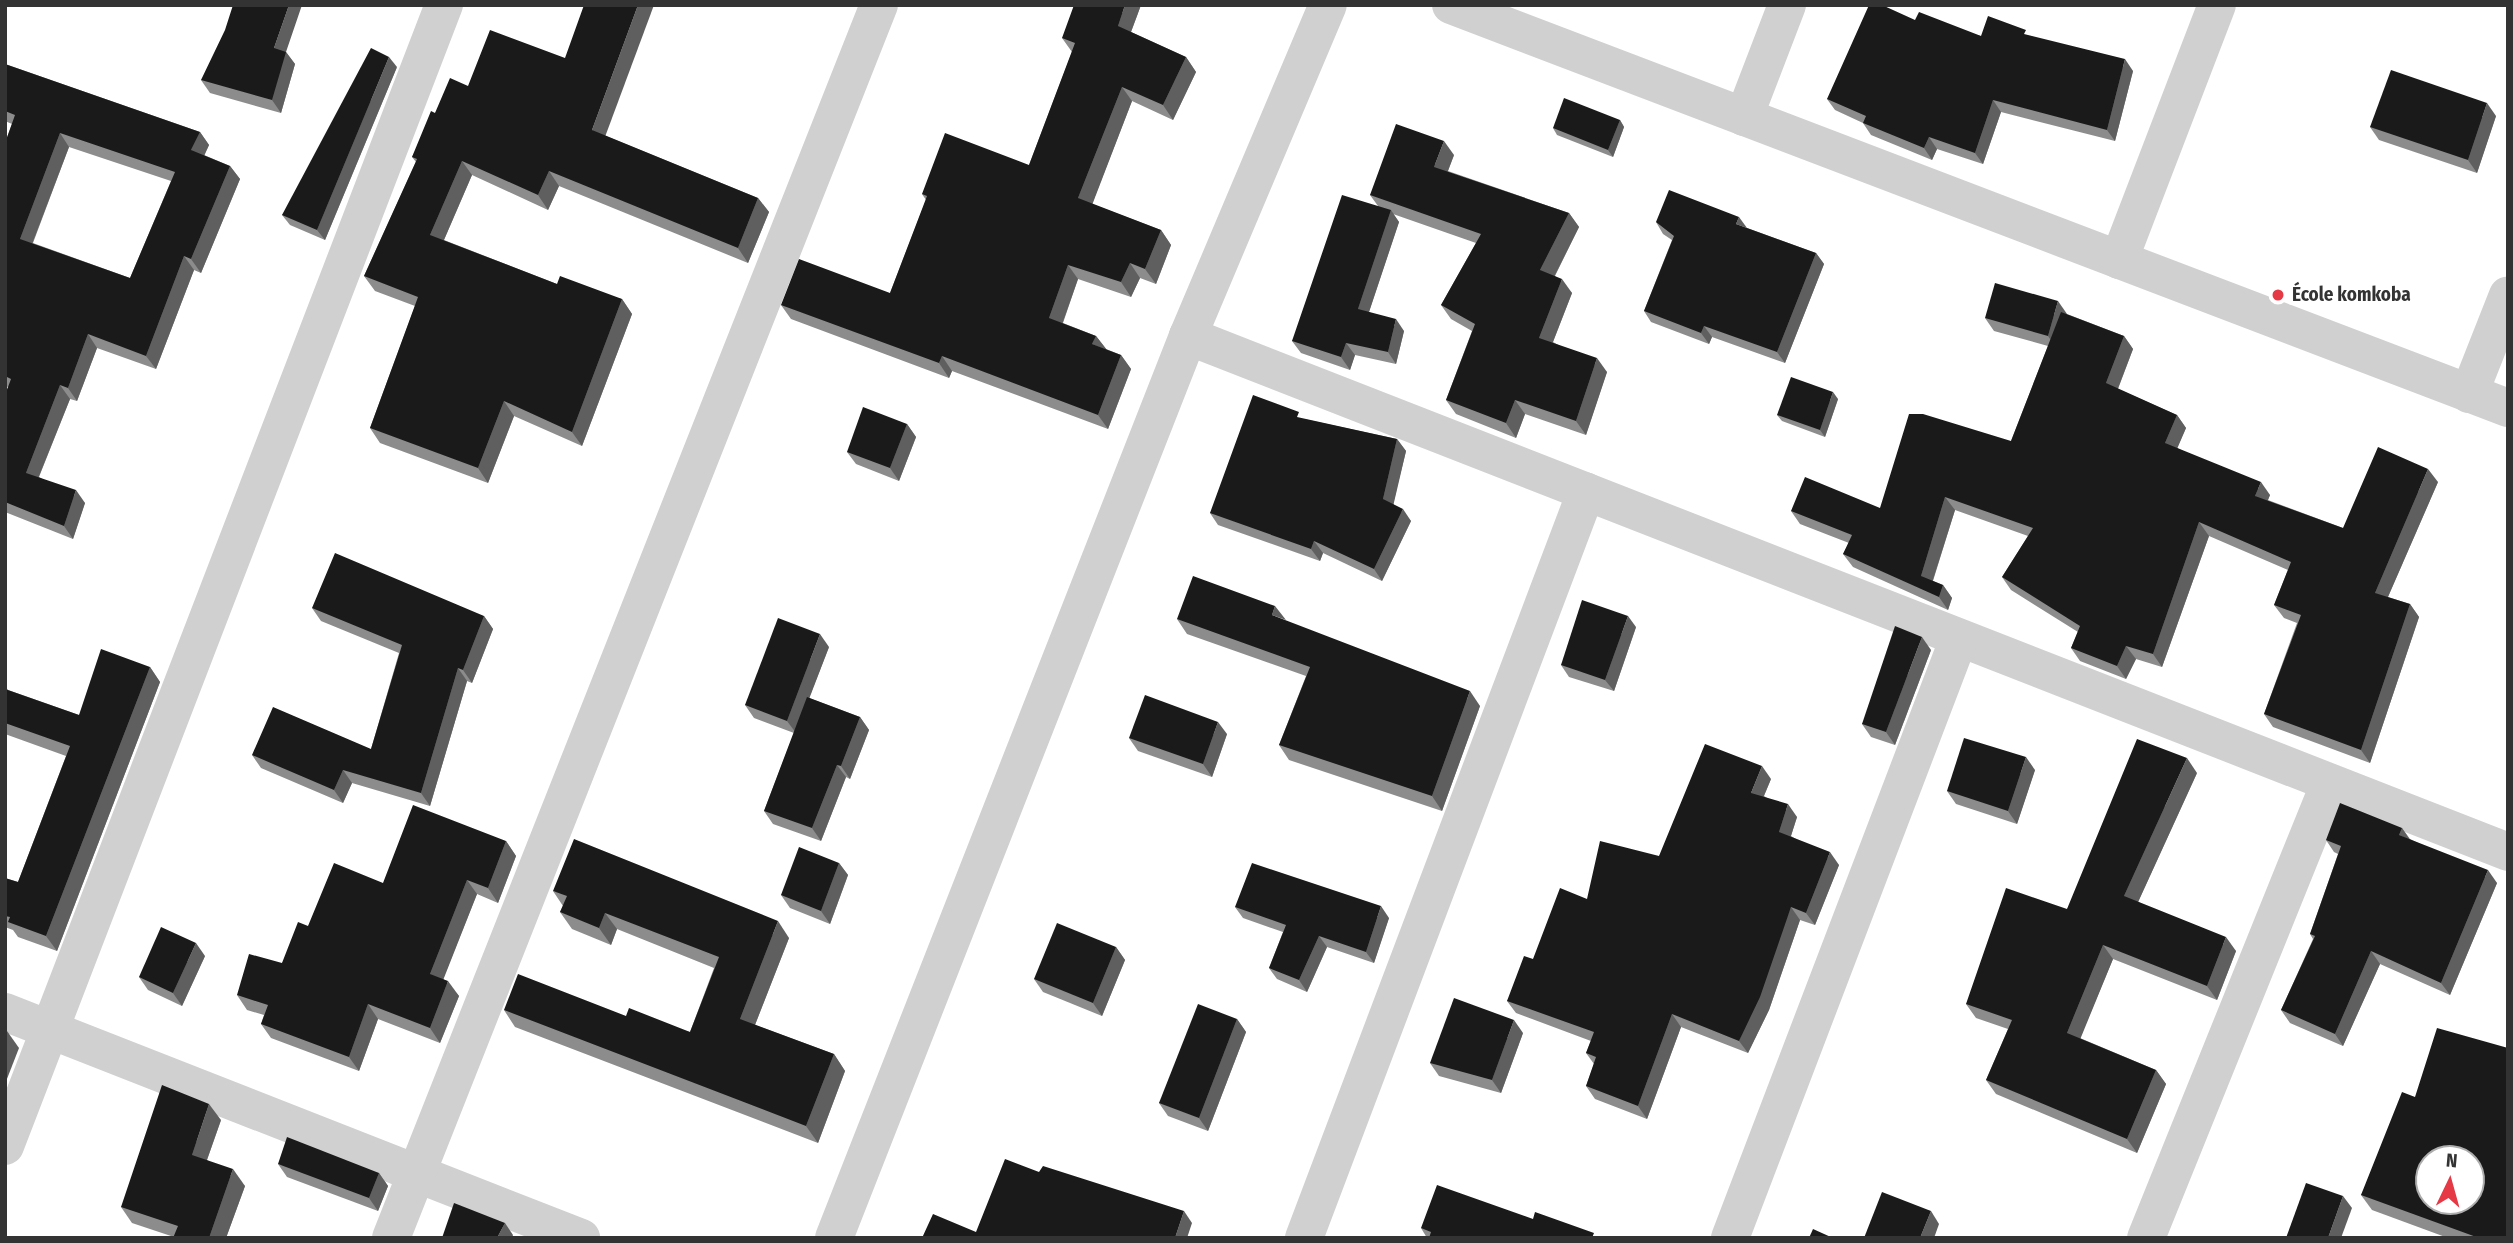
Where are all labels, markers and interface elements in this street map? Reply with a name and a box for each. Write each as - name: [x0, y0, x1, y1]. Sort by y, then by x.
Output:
- place label: École komkoba: [2292, 284, 2411, 306]
- marker: École komkoba: [2270, 287, 2286, 303]
- north arrow: [2415, 1145, 2485, 1215]
- text: N: [2445, 1149, 2458, 1173]

